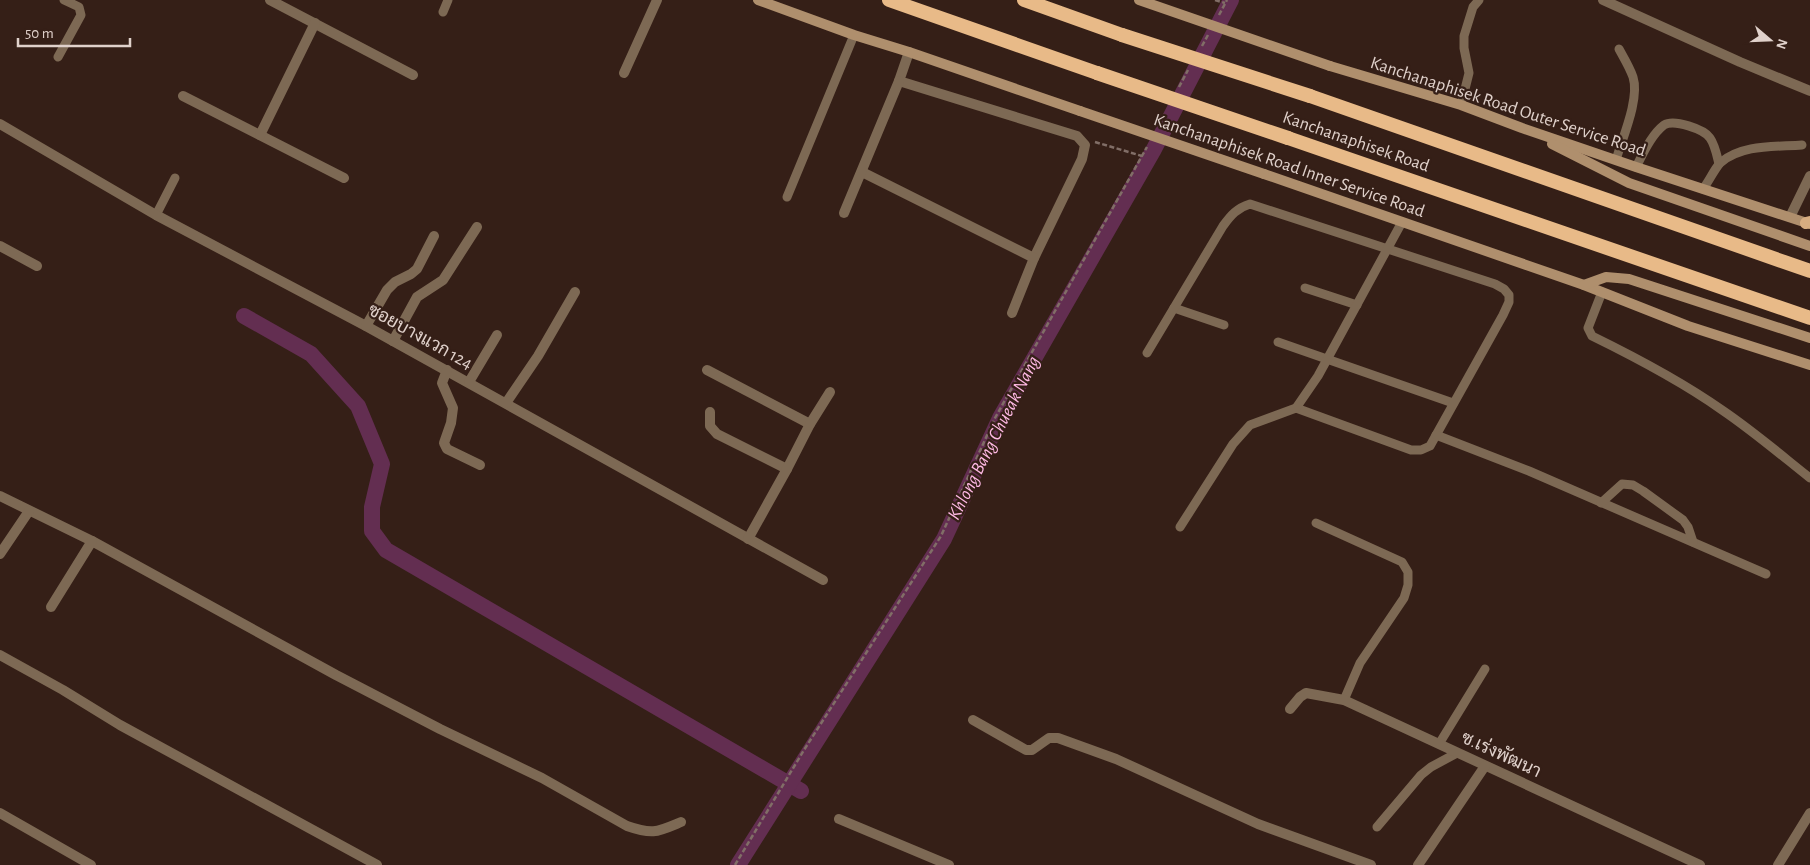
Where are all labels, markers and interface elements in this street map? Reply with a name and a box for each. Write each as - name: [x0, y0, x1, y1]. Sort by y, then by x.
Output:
- scale bar: [18, 15, 130, 47]
- north arrow: [1745, 15, 1795, 65]
- text: 50 m: [25, 26, 54, 41]
- text: N: [1773, 37, 1790, 51]
- street label: Kanchanaphisek Road Outer Service Road: [1368, 54, 1648, 160]
- street label: Kanchanaphisek Road: [1280, 108, 1432, 176]
- street label: Kanchanaphisek Road Inner Service Road: [1151, 111, 1427, 221]
- street label: ซอยบางแวก 124: [365, 301, 476, 373]
- water label: Khlong Bang Chueak Nang: [944, 353, 1044, 523]
- street label: ซ.เร่งพัฒนา: [1458, 725, 1545, 781]

